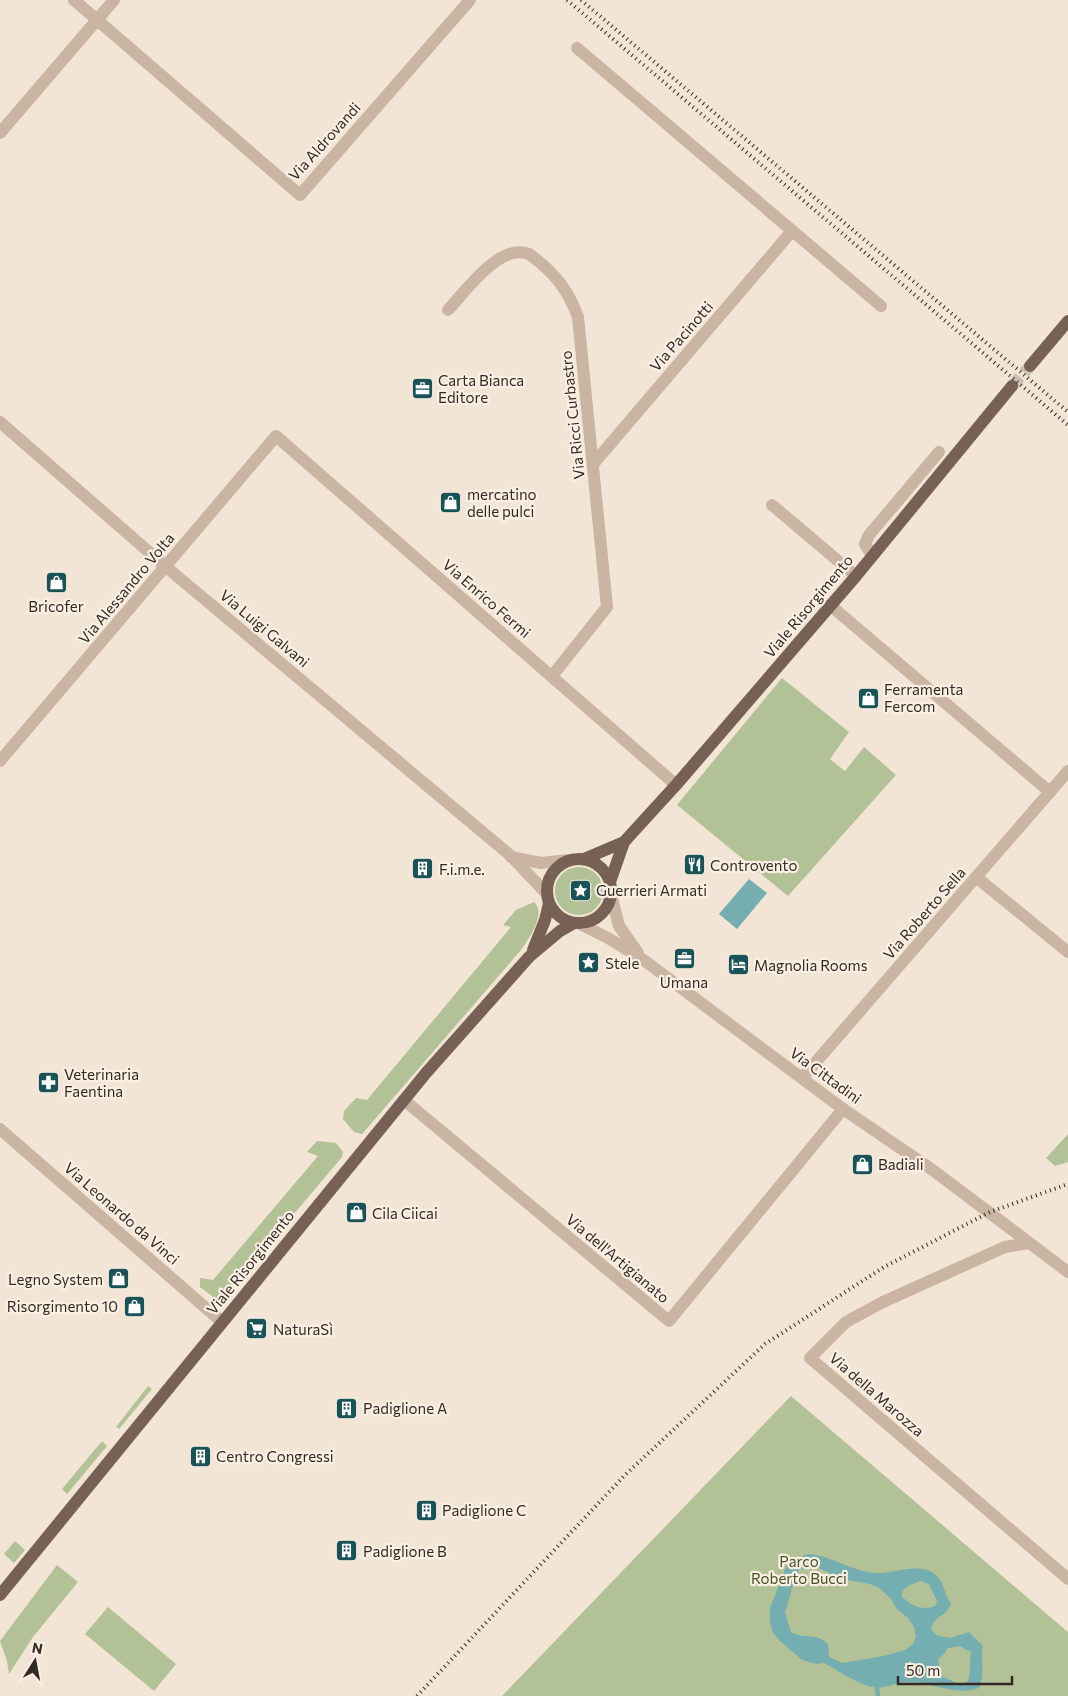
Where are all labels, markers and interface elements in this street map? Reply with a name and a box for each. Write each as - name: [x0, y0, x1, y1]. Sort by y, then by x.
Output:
- street label: Via Aldrovandi: [284, 98, 364, 184]
- street label: Via Pacinotti: [646, 297, 716, 375]
- street label: Via Ricci Curbastro: [556, 350, 588, 480]
- place label: Carta Bianca Editore: [438, 371, 524, 406]
- office icon: Carta Bianca Editore: [410, 377, 434, 401]
- place label: mercatino delle pulci: [467, 485, 537, 520]
- shop icon: mercatino delle pulci: [439, 491, 463, 515]
- street label: Via Alessandro Volta: [74, 529, 178, 647]
- street label: Viale Risorgimento: [760, 551, 856, 661]
- street label: Via Enrico Fermi: [439, 555, 535, 641]
- shop icon: Bricofer: [44, 571, 68, 595]
- street label: Via Luigi Galvani: [217, 585, 313, 671]
- place label: Bricofer: [28, 597, 84, 615]
- place label: Ferramenta Fercom: [884, 680, 963, 715]
- shop icon: Ferramenta Fercom: [856, 686, 880, 710]
- restaurant icon: Controvento: [682, 853, 706, 877]
- place label: Controvento: [710, 856, 797, 874]
- building icon: F.i.m.e.: [411, 857, 435, 881]
- place label: F.i.m.e.: [439, 860, 485, 878]
- street label: Via Roberto Sella: [879, 863, 969, 963]
- place icon: Guerrieri Armati: [568, 878, 592, 902]
- place label: Guerrieri Armati: [596, 881, 707, 899]
- office icon: Umana: [672, 947, 696, 971]
- place icon: Stele: [577, 951, 601, 975]
- hotel icon: Magnolia Rooms: [726, 953, 750, 977]
- place label: Stele: [605, 954, 639, 972]
- place label: Magnolia Rooms: [754, 956, 868, 974]
- place label: Umana: [660, 973, 708, 991]
- street label: Via Cittadini: [787, 1043, 865, 1107]
- place label: Veterinaria Faentina: [64, 1065, 139, 1100]
- pharmacy icon: Veterinaria Faentina: [36, 1071, 60, 1095]
- shop icon: Badiali: [850, 1152, 874, 1176]
- place label: Badiali: [878, 1155, 924, 1173]
- street label: Via Leonardo da Vinci: [61, 1158, 183, 1268]
- shop icon: Cila Ciicai: [344, 1201, 368, 1225]
- place label: Cila Ciicai: [372, 1204, 438, 1222]
- street label: Viale Risorgimento: [202, 1206, 298, 1318]
- street label: Via dell'Artigianato: [563, 1210, 673, 1306]
- shop icon: Legno System: [107, 1267, 131, 1291]
- place label: Legno System: [8, 1270, 103, 1288]
- shop icon: Risorgimento 10: [122, 1294, 146, 1318]
- place label: Risorgimento 10: [7, 1297, 118, 1315]
- supermarket icon: NaturaSì: [245, 1317, 269, 1341]
- place label: NaturaSì: [273, 1320, 333, 1338]
- street label: Via della Marozza: [826, 1348, 928, 1440]
- building icon: Padiglione A: [335, 1396, 359, 1420]
- place label: Padiglione A: [363, 1399, 447, 1417]
- building icon: Centro Congressi: [188, 1444, 212, 1468]
- place label: Centro Congressi: [216, 1447, 334, 1465]
- building icon: Padiglione C: [414, 1498, 438, 1522]
- place label: Padiglione C: [442, 1501, 526, 1519]
- building icon: Padiglione B: [335, 1539, 359, 1563]
- place label: Padiglione B: [363, 1542, 447, 1560]
- park label: Parco Roberto Bucci: [751, 1552, 847, 1587]
- north arrow: [10, 1636, 60, 1686]
- text: N: [31, 1638, 44, 1657]
- scale bar: [898, 1654, 1012, 1686]
- text: 50 m: [906, 1661, 940, 1679]

